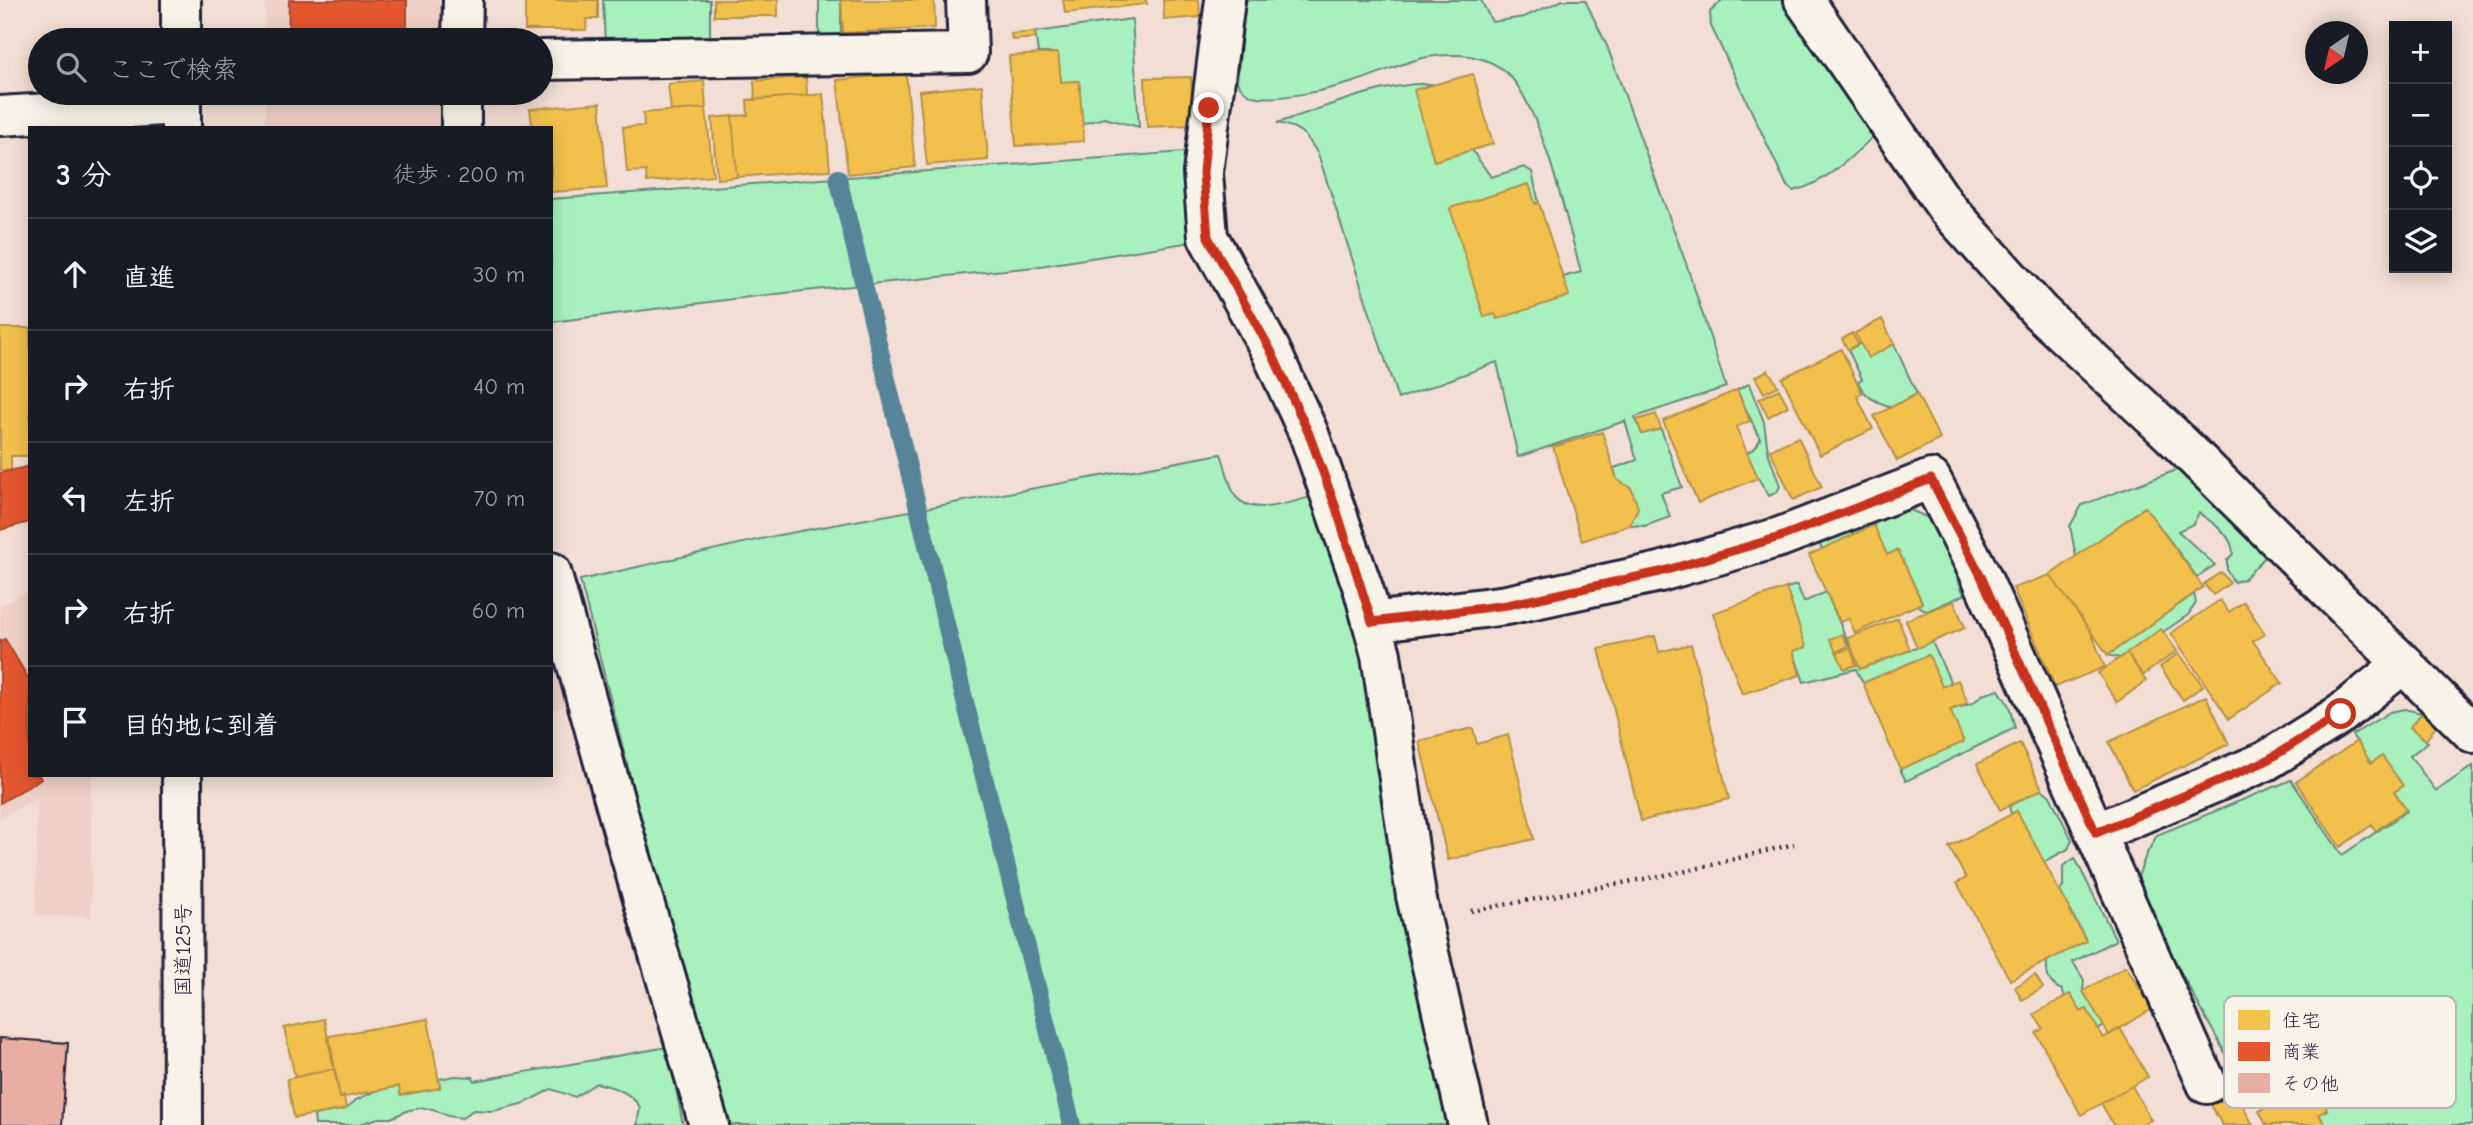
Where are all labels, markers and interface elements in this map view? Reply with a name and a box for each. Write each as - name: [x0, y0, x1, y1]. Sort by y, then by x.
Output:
- north arrow: [2305, 21, 2368, 84]
- map controls: [2389, 21, 2452, 273]
- button: +: [2389, 21, 2452, 84]
- search box: [28, 28, 553, 105]
- icon: search: [52, 48, 90, 86]
- text: ここで検索: [108, 55, 238, 85]
- button: −: [2389, 84, 2452, 147]
- route end: [1193, 92, 1224, 123]
- button: locate: [2389, 147, 2452, 210]
- text: 3 分: [56, 158, 111, 193]
- text: 徒歩 · 200 m: [393, 161, 525, 188]
- button: layers: [2389, 210, 2452, 273]
- icon: ahead: [56, 255, 94, 293]
- text: 30 m: [473, 261, 525, 288]
- text: 直進: [123, 263, 175, 293]
- icon: right: [56, 367, 94, 405]
- text: 40 m: [473, 373, 525, 400]
- text: 右折: [123, 375, 175, 405]
- icon: left: [56, 479, 94, 517]
- text: 70 m: [473, 485, 525, 512]
- text: 左折: [123, 487, 175, 517]
- icon: right: [56, 591, 94, 629]
- text: 60 m: [472, 597, 525, 624]
- text: 右折: [123, 599, 175, 629]
- route start: [2325, 698, 2356, 729]
- icon: arrive: [56, 703, 94, 741]
- text: 目的地に到着: [123, 711, 279, 741]
- street label: 国道125号: [171, 903, 195, 997]
- legend: [2224, 996, 2456, 1108]
- text: 住宅: [2282, 1010, 2320, 1032]
- text: 商業: [2282, 1041, 2320, 1063]
- text: その他: [2282, 1073, 2339, 1095]

